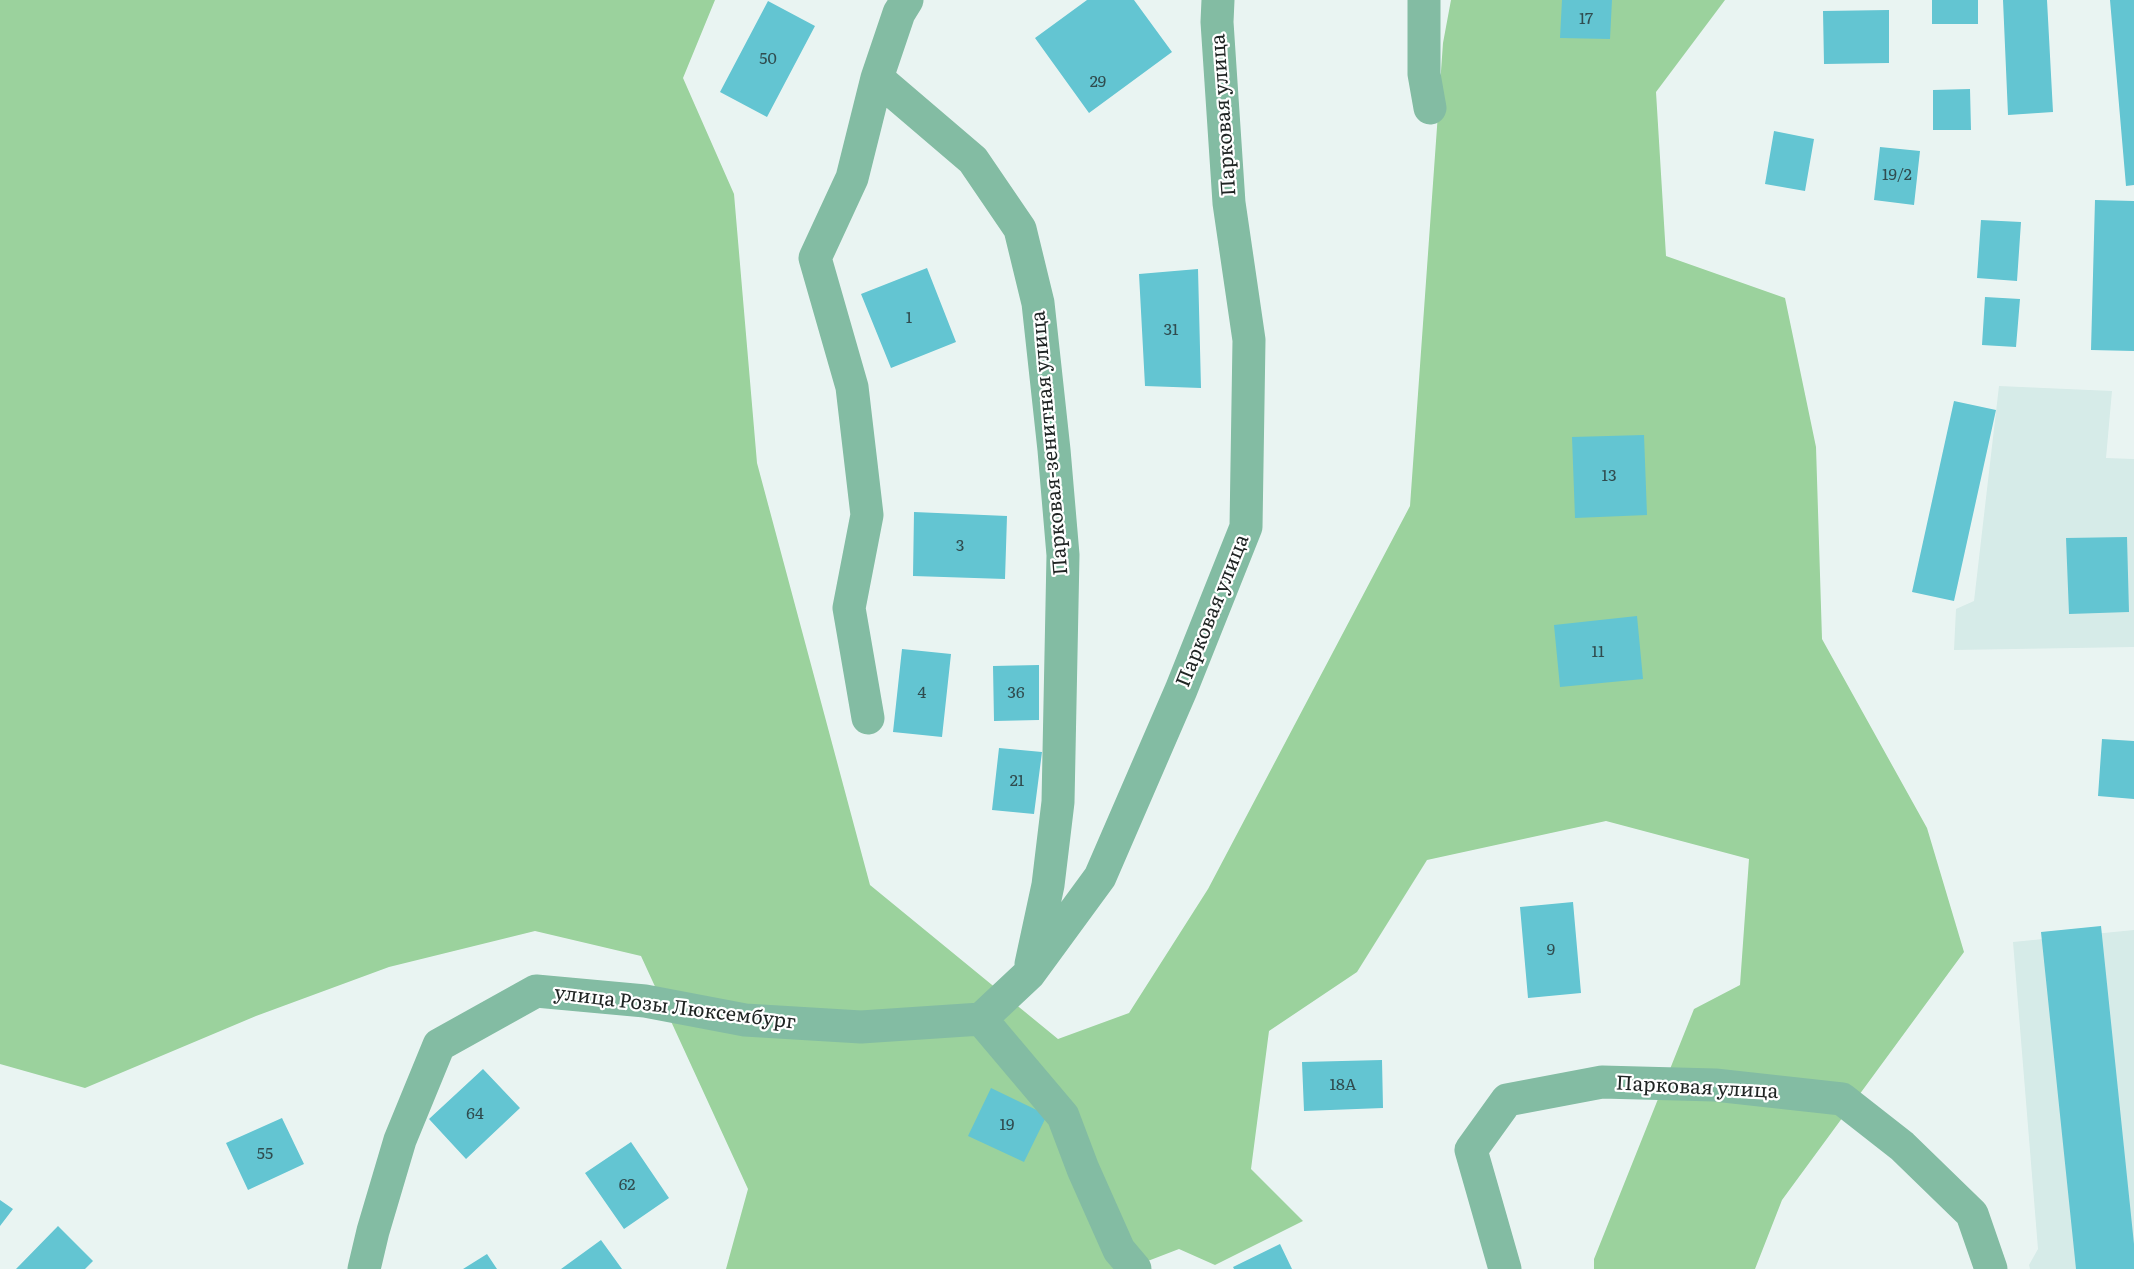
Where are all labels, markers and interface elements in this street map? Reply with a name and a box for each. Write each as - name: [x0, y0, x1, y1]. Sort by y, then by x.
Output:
- house number: 17: [1579, 9, 1593, 29]
- street label: Парковая улица: [1206, 33, 1242, 197]
- house number: 50: [759, 49, 777, 69]
- house number: 29: [1090, 72, 1106, 92]
- house number: 19/2: [1882, 165, 1912, 185]
- house number: 1: [906, 308, 912, 328]
- street label: Парковая-зенитная улица: [1026, 310, 1074, 576]
- house number: 31: [1163, 320, 1179, 340]
- house number: 13: [1601, 466, 1617, 486]
- street label: Парковая улица: [1171, 531, 1255, 691]
- house number: 3: [956, 536, 964, 556]
- house number: 11: [1591, 642, 1605, 662]
- house number: 4: [918, 683, 926, 703]
- house number: 36: [1007, 683, 1025, 703]
- house number: 21: [1010, 771, 1024, 791]
- house number: 9: [1547, 940, 1555, 960]
- street label: улица Розы Люксембург: [553, 981, 797, 1035]
- street label: Парковая улица: [1615, 1072, 1779, 1104]
- house number: 18А: [1329, 1075, 1357, 1095]
- house number: 64: [466, 1104, 484, 1124]
- house number: 19: [1000, 1115, 1014, 1135]
- house number: 55: [257, 1144, 273, 1164]
- house number: 62: [619, 1175, 635, 1195]

